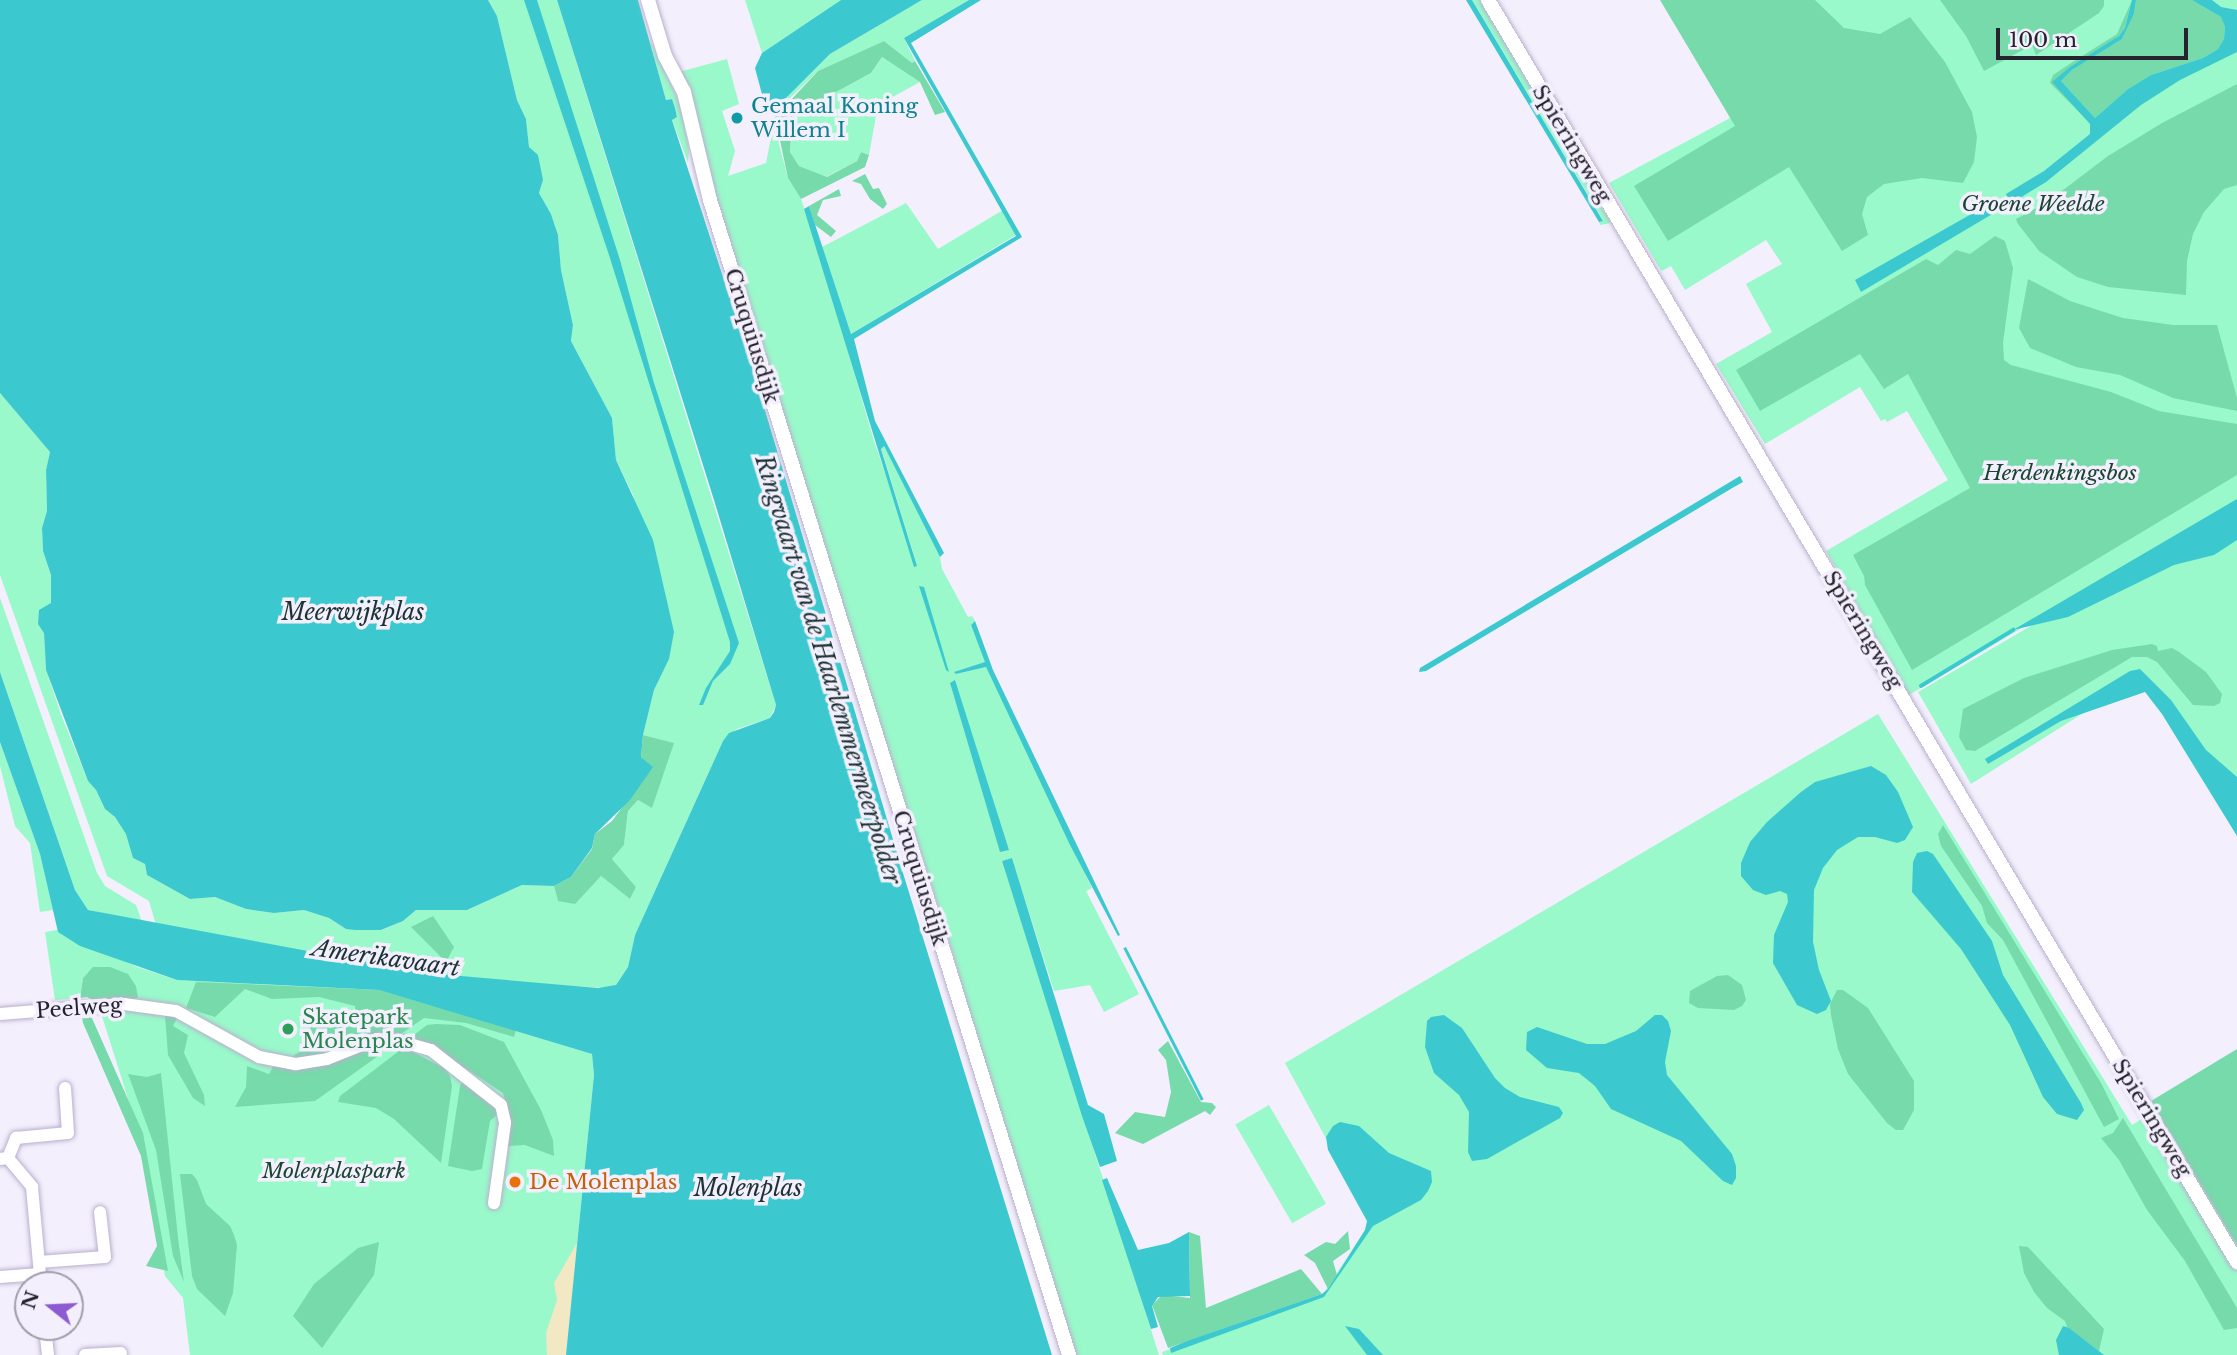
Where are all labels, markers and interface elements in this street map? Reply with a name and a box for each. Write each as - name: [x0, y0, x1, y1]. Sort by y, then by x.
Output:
- scale bar: [1999, 14, 2192, 58]
- text: 100 m: [2009, 27, 2077, 53]
- street label: Spieringweg: [1527, 80, 1617, 208]
- place label: Gemaal Koning Willem I: [751, 93, 918, 143]
- marker: Gemaal Koning Willem I: [729, 110, 745, 126]
- park label: Groene Weelde: [1962, 191, 2104, 217]
- street label: Cruquiusdijk: [719, 265, 785, 407]
- water label: Ringvaart van de Haarlemmermeerpolder: [749, 451, 907, 889]
- park label: Herdenkingsbos: [1983, 460, 2137, 486]
- street label: Spieringweg: [1818, 566, 1908, 694]
- water label: Meerwijkplas: [282, 598, 424, 626]
- street label: Cruquiusdijk: [887, 807, 953, 949]
- water label: Amerikavaart: [310, 934, 462, 982]
- street label: Peelweg: [35, 992, 123, 1024]
- place label: Skatepark Molenplas: [302, 1004, 414, 1054]
- marker: Skatepark Molenplas: [280, 1021, 296, 1037]
- street label: Spieringweg: [2107, 1054, 2197, 1182]
- park label: Molenplaspark: [262, 1158, 406, 1184]
- place label: De Molenplas: [529, 1169, 677, 1195]
- marker: De Molenplas: [507, 1174, 523, 1190]
- water label: Molenplas: [694, 1174, 802, 1202]
- north arrow: [14, 1271, 84, 1341]
- text: N: [17, 1288, 44, 1312]

